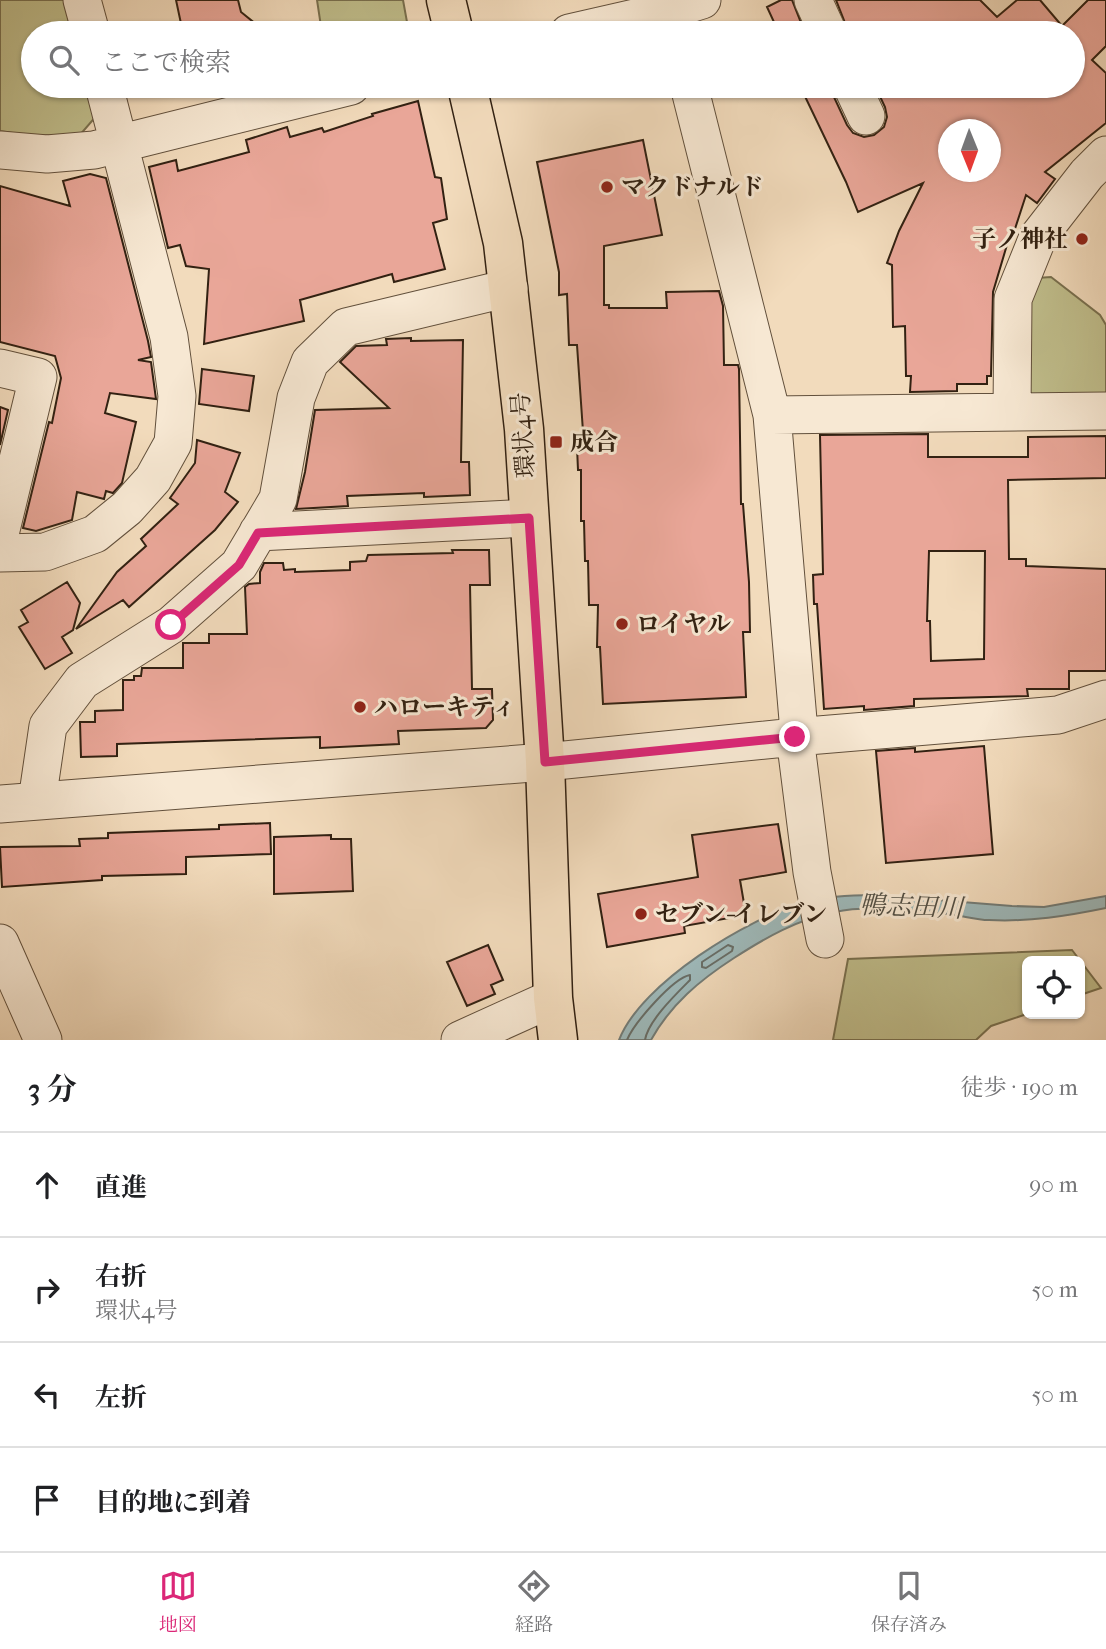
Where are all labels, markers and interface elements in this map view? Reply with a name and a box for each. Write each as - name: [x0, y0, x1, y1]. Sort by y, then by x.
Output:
- search box: [21, 21, 1085, 98]
- icon: search: [45, 41, 83, 79]
- text: ここで検索: [101, 47, 231, 78]
- north arrow: [938, 119, 1001, 182]
- place label: マクドナルド: [621, 173, 764, 201]
- marker: マクドナルド: [599, 179, 615, 195]
- place label: 子ノ神社: [972, 225, 1068, 253]
- marker: 子ノ神社: [1074, 231, 1090, 247]
- street label: 環状4号: [506, 391, 540, 479]
- place label: 成合: [570, 428, 618, 456]
- marker: 成合: [548, 434, 564, 450]
- route start: [155, 609, 186, 640]
- place label: ロイヤル: [636, 610, 731, 638]
- marker: ロイヤル: [614, 616, 630, 632]
- place label: ハローキティ: [374, 693, 516, 721]
- marker: ハローキティ: [352, 699, 368, 715]
- route end: [779, 721, 810, 752]
- water label: 鴨志田川: [858, 889, 966, 924]
- place label: セブン-イレブン: [655, 900, 827, 928]
- marker: セブン-イレブン: [633, 906, 649, 922]
- map controls: [1022, 956, 1085, 1019]
- button: locate: [1022, 956, 1085, 1019]
- text: 3 分: [28, 1072, 77, 1107]
- text: 徒歩 · 190 m: [960, 1074, 1078, 1101]
- icon: ahead: [28, 1166, 66, 1204]
- text: 90 m: [1029, 1171, 1078, 1198]
- text: 直進: [95, 1172, 147, 1203]
- text: 右折: [95, 1261, 147, 1292]
- icon: right: [28, 1271, 66, 1309]
- text: 50 m: [1031, 1276, 1078, 1303]
- text: 環状4号: [95, 1297, 178, 1324]
- icon: left: [28, 1376, 66, 1414]
- text: 50 m: [1031, 1381, 1078, 1408]
- text: 左折: [95, 1382, 147, 1413]
- icon: arrive: [28, 1481, 66, 1519]
- text: 目的地に到着: [95, 1487, 251, 1518]
- tab: 地図: [159, 1567, 197, 1636]
- tab: 経路: [515, 1567, 553, 1636]
- tab: 保存済み: [871, 1567, 947, 1636]

